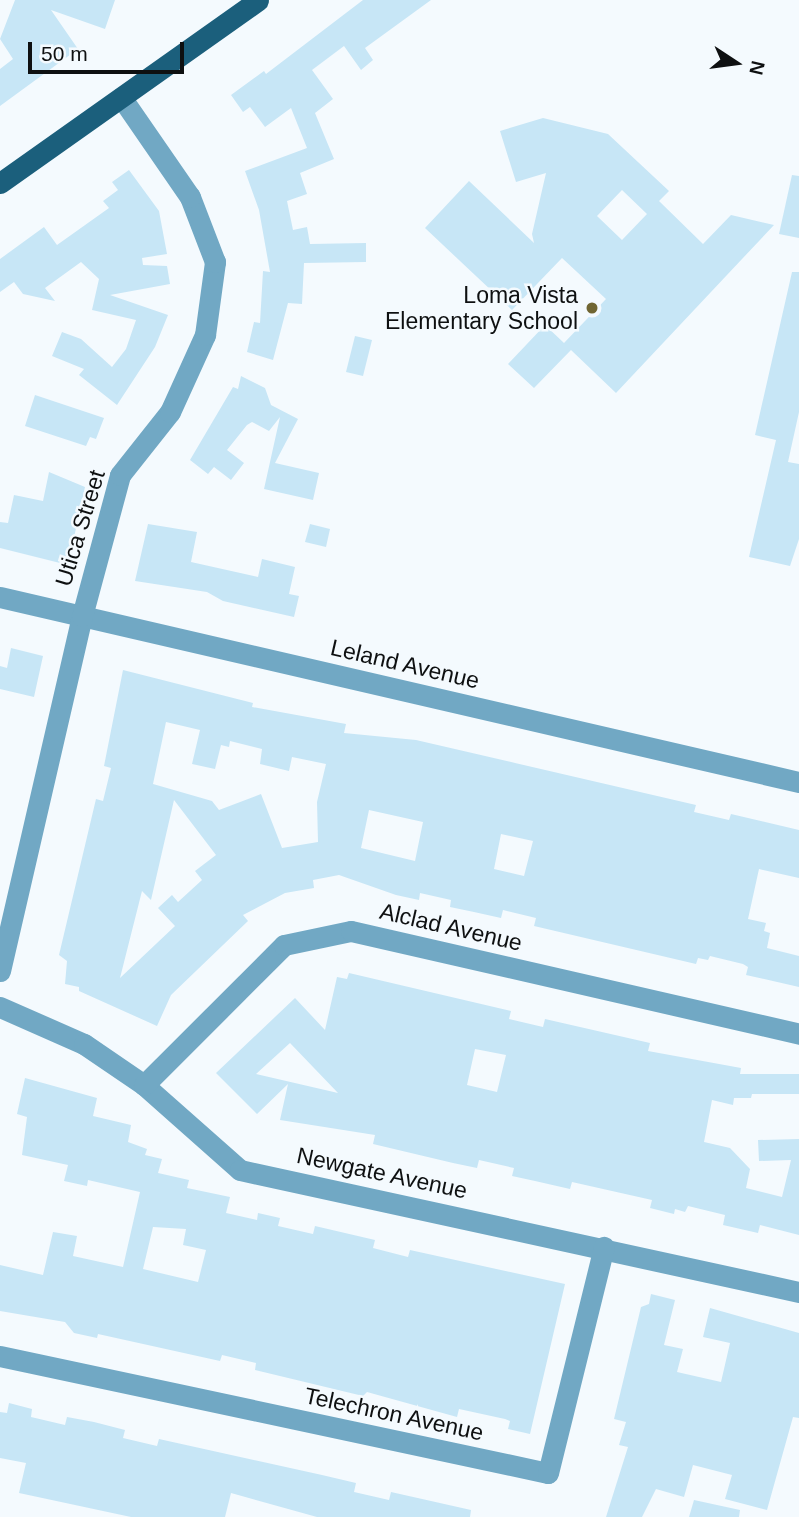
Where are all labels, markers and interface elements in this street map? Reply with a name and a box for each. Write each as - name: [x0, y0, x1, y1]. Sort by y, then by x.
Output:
- scale bar: [32, 28, 187, 72]
- north arrow: [701, 28, 771, 98]
- text: 50 m: [41, 42, 88, 65]
- text: N: [745, 59, 769, 77]
- place label: Loma Vista Elementary School: [385, 281, 578, 335]
- marker: Loma Vista Elementary School: [584, 300, 600, 316]
- street label: Utica Street: [49, 467, 111, 589]
- street label: Leland Avenue: [327, 633, 483, 695]
- street label: Alclad Avenue: [376, 897, 526, 957]
- street label: Newgate Avenue: [294, 1141, 470, 1205]
- street label: Telechron Avenue: [301, 1381, 487, 1447]

